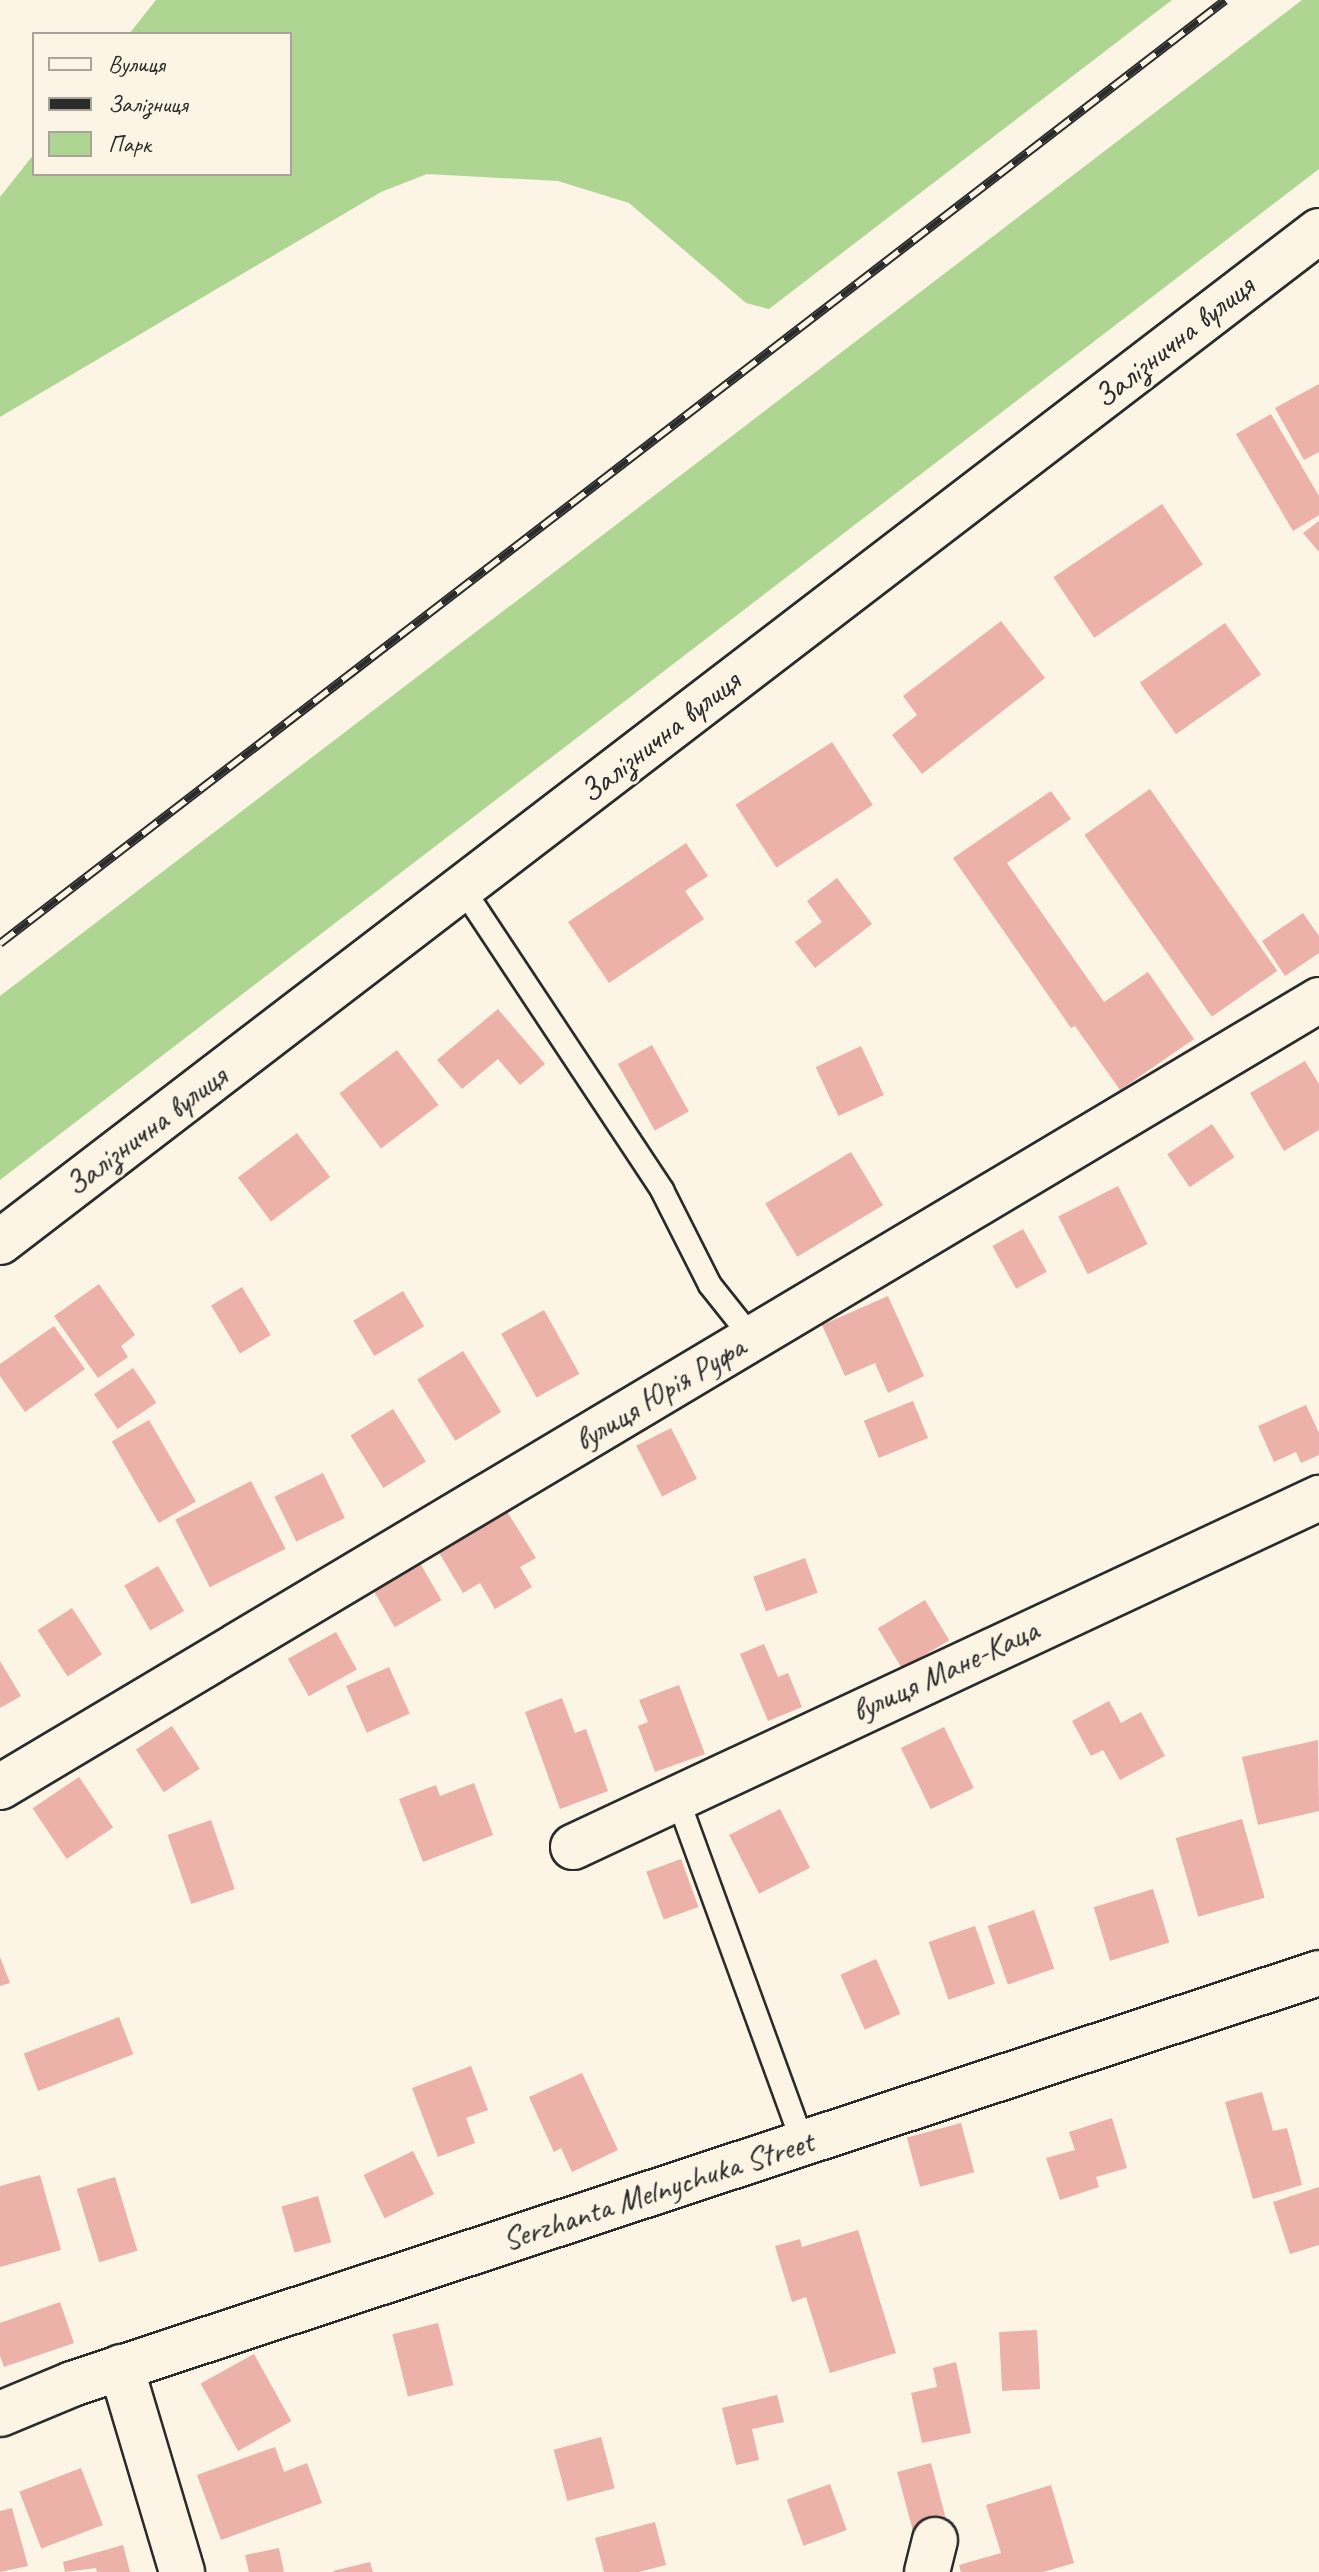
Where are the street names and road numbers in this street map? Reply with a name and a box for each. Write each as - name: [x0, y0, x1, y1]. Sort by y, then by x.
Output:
- street label: Залізнична вулиця: [1085, 267, 1263, 417]
- street label: Залізнична вулиця: [571, 662, 749, 812]
- street label: Залізнична вулиця: [57, 1057, 235, 1205]
- street label: вулиця Юрія Руфа: [568, 1328, 752, 1460]
- street label: вулиця Мане-Каца: [846, 1611, 1044, 1731]
- street label: Serzhanta Melnychuka Street: [498, 2123, 818, 2259]

